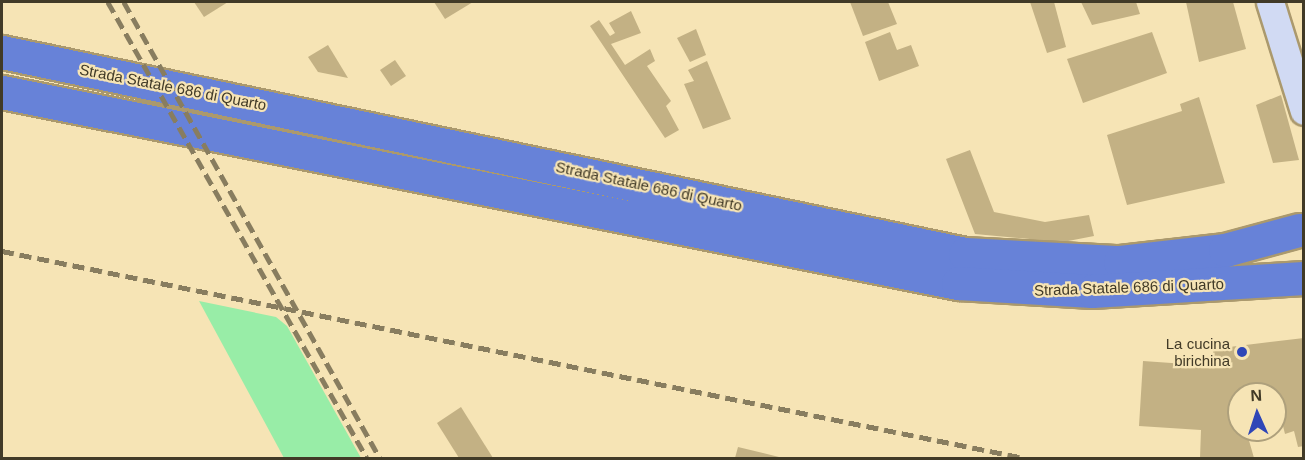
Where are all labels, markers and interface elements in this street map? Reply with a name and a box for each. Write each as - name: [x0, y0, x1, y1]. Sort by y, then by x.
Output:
- street label: Strada Statale 686 di Quarto: [78, 60, 268, 114]
- street label: Strada Statale 686 di Quarto: [554, 157, 744, 215]
- street label: Strada Statale 686 di Quarto: [1034, 275, 1224, 299]
- place label: La cucina birichina: [1166, 334, 1230, 369]
- marker: La cucina birichina: [1235, 345, 1249, 359]
- north arrow: [1227, 382, 1287, 442]
- text: N: [1250, 387, 1262, 404]

